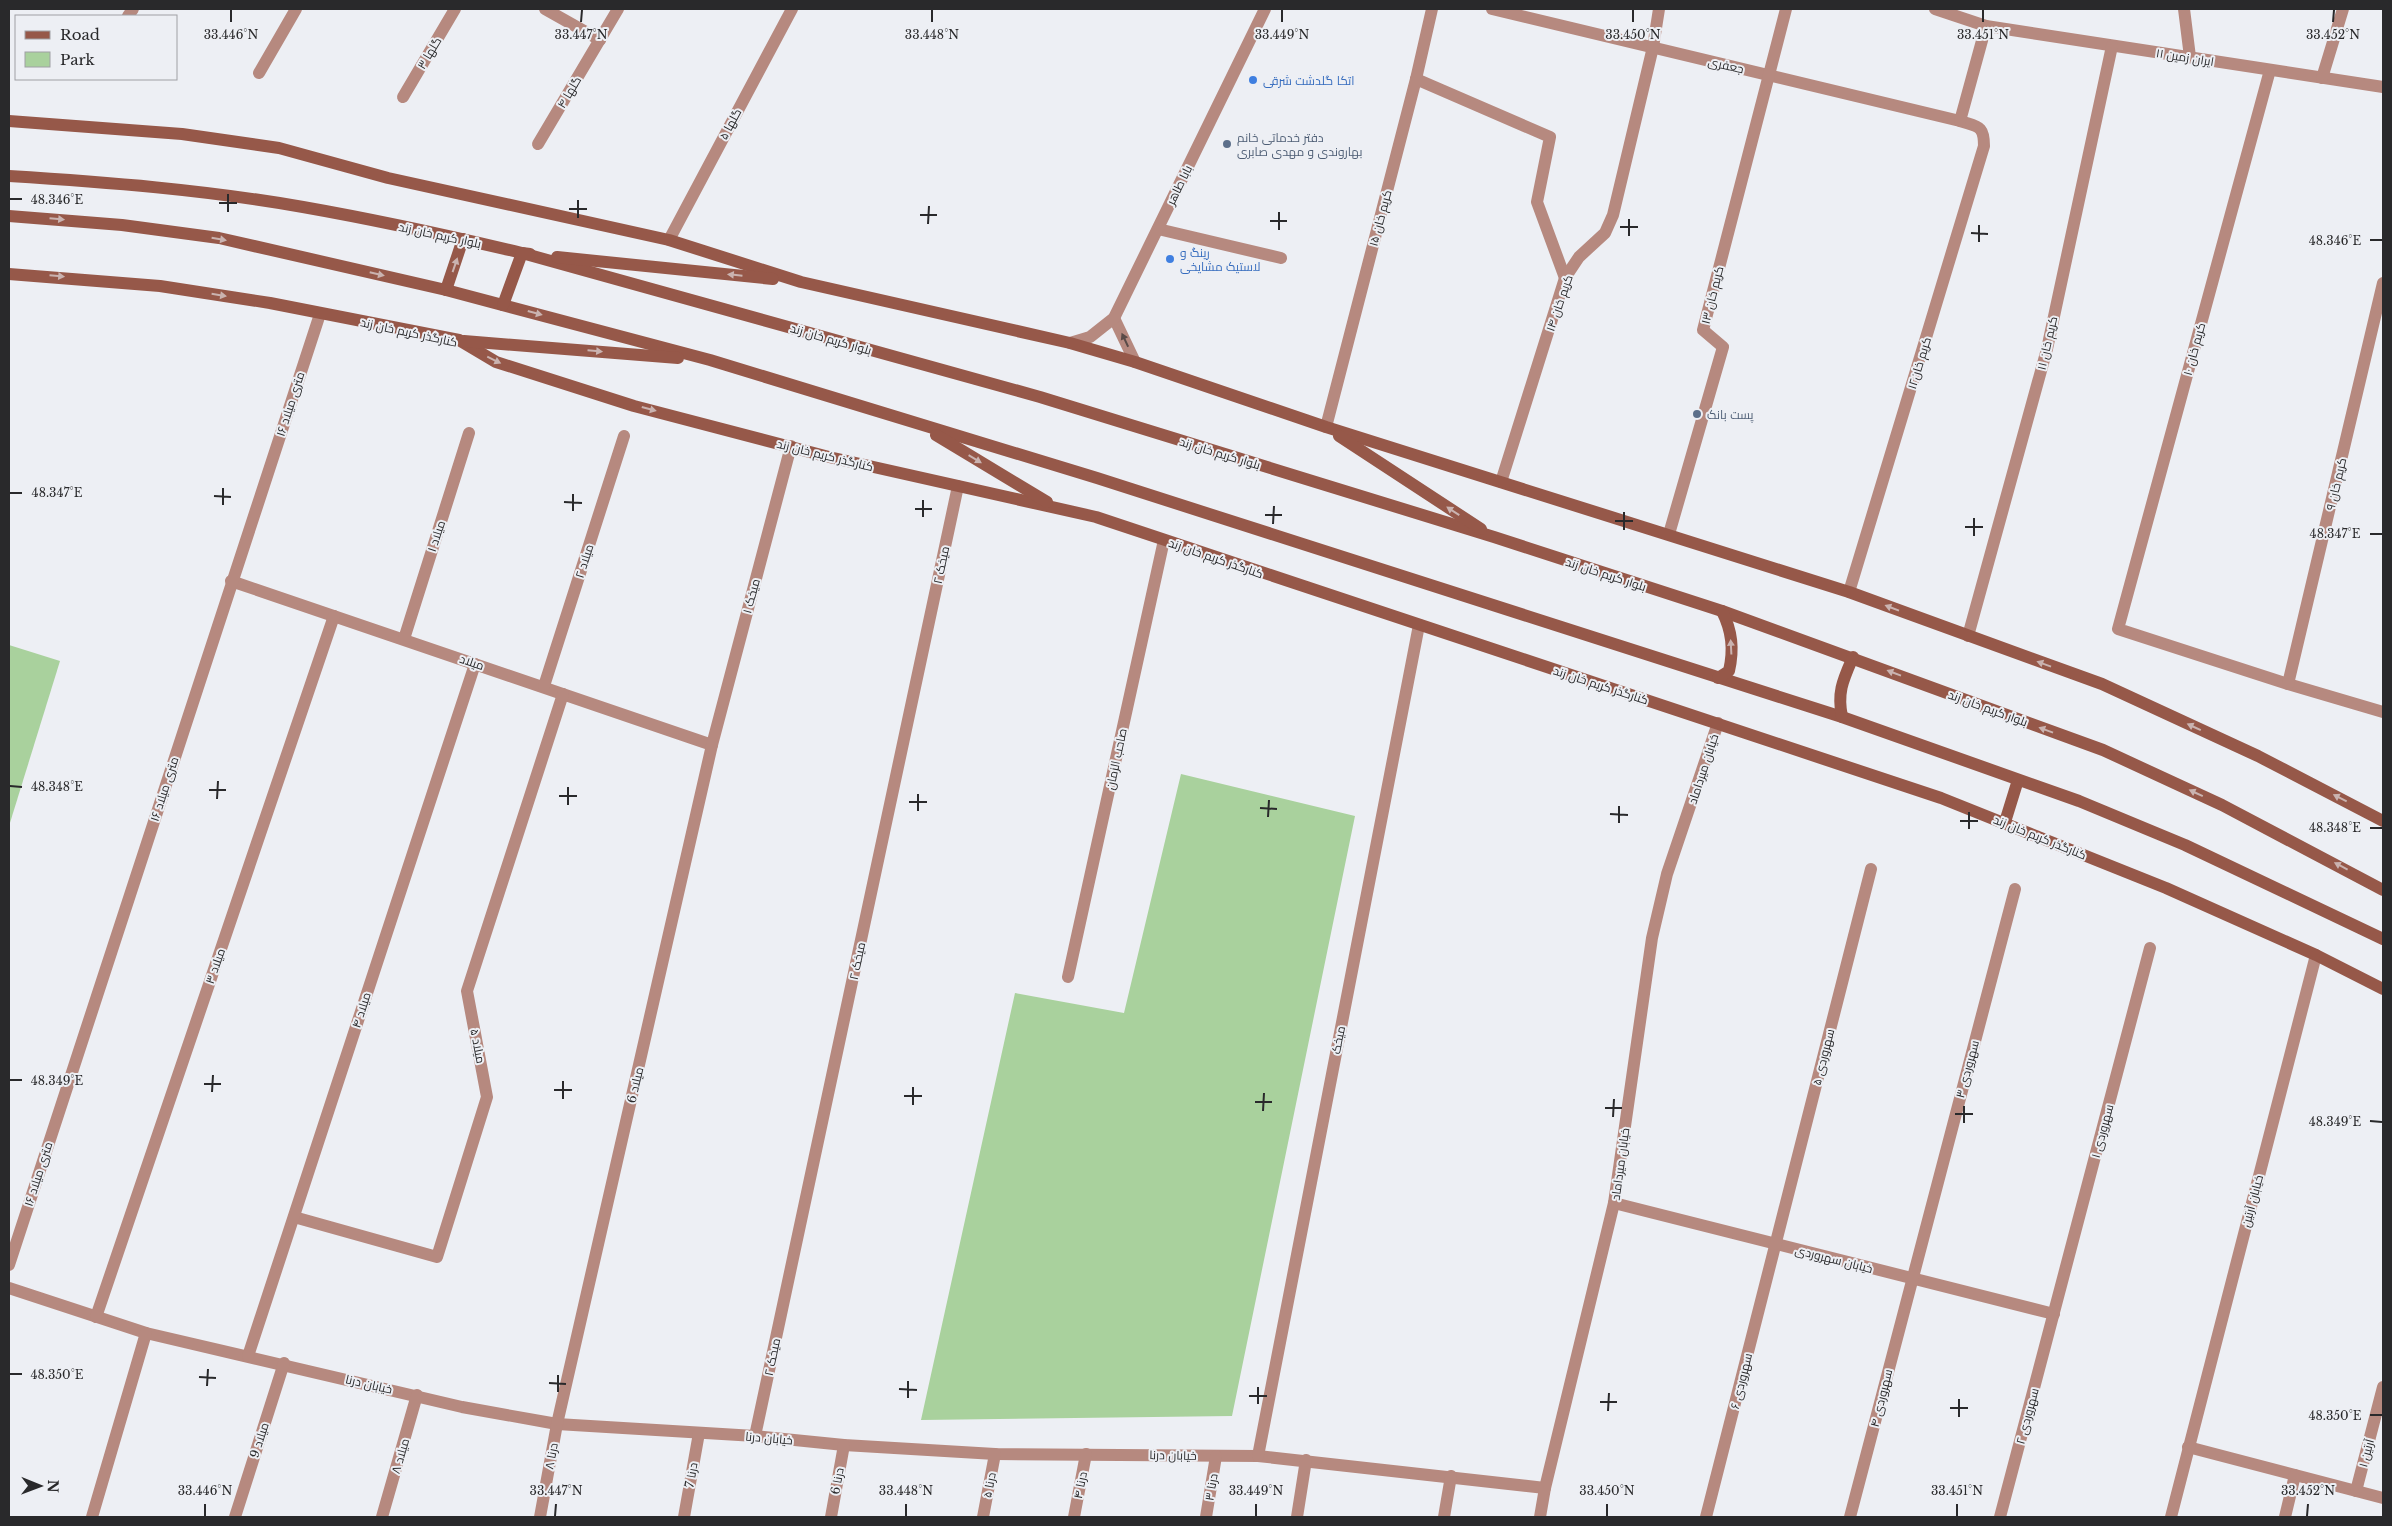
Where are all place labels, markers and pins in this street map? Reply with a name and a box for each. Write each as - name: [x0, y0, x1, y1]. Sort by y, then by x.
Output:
- place label: اتکا گلدشت شرقی: [1263, 73, 1355, 88]
- marker: اتکا گلدشت شرقی: [1247, 74, 1259, 86]
- place label: دفتر خدماتی خانم بهاروندی و مهدی صابری: [1237, 130, 1362, 159]
- marker: دفتر خدماتی خانم بهاروندی و مهدی صابری: [1221, 138, 1233, 150]
- place label: رینگ و لاستیک مشایخی: [1180, 245, 1261, 274]
- marker: رینگ و لاستیک مشایخی: [1164, 253, 1176, 265]
- place label: پست بانک: [1707, 407, 1754, 424]
- marker: پست بانک: [1691, 408, 1703, 420]

